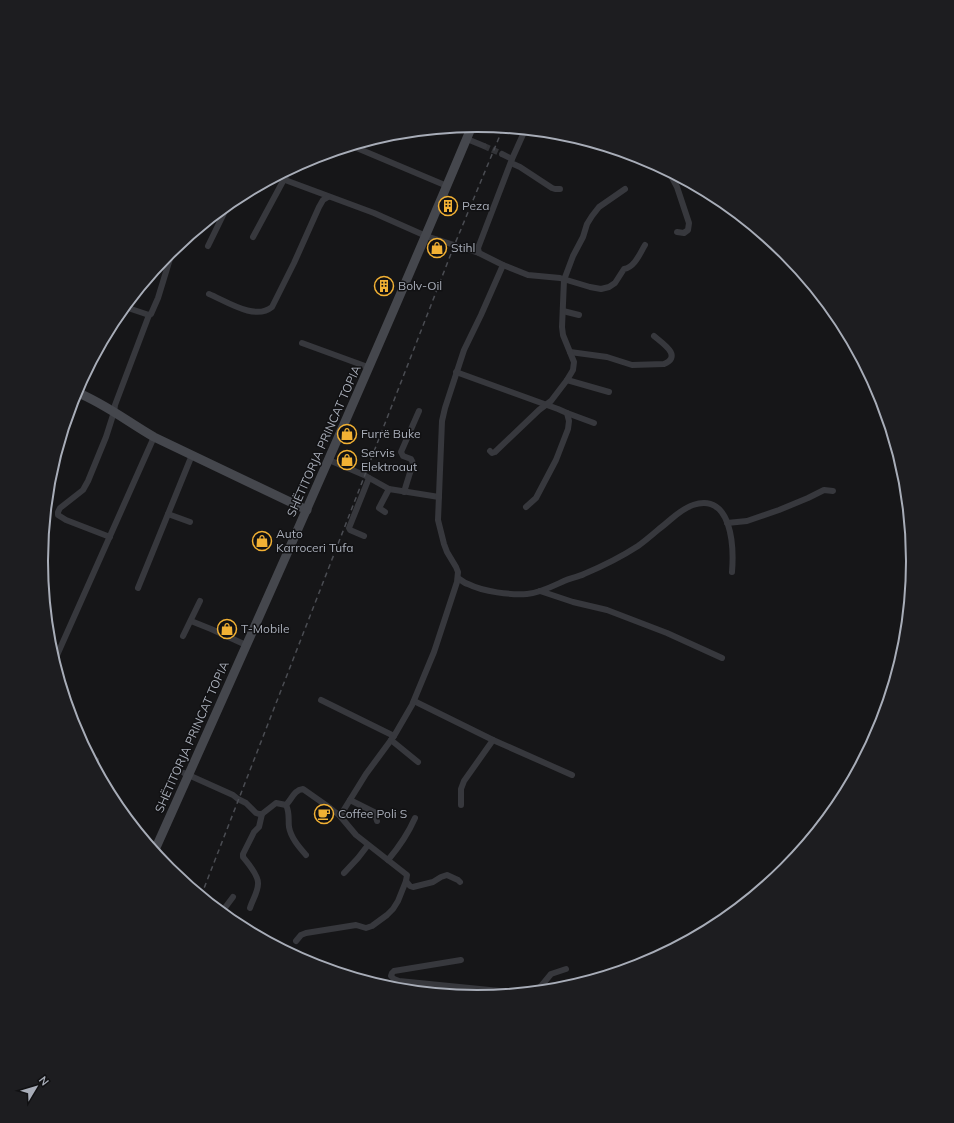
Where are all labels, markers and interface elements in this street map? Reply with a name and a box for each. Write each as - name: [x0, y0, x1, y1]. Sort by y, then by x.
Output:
- building icon: Peza: [437, 195, 459, 217]
- place label: Peza: [462, 198, 489, 213]
- shop icon: Stihl: [426, 237, 448, 259]
- place label: Stihl: [451, 240, 475, 255]
- building icon: Bolv-Oil: [373, 275, 395, 297]
- place label: Bolv-Oil: [398, 278, 442, 293]
- street label: SHËTITORJA PRINCAT TOPIA: [283, 363, 364, 519]
- shop icon: Furrë Buke: [336, 423, 358, 445]
- place label: Furrë Buke: [361, 426, 420, 441]
- place label: Servis Elektroaut: [361, 445, 417, 474]
- shop icon: Servis Elektroaut: [336, 449, 358, 471]
- place label: Auto Karroceri Tufa: [276, 526, 354, 555]
- shop icon: Auto Karroceri Tufa: [251, 530, 273, 552]
- shop icon: T-Mobile: [216, 618, 238, 640]
- place label: T-Mobile: [241, 621, 289, 636]
- street label: SHËTITORJA PRINCAT TOPIA: [151, 659, 232, 815]
- cafe icon: Coffee Poli S: [313, 803, 335, 825]
- place label: Coffee Poli S: [338, 806, 407, 821]
- north arrow: [16, 1067, 56, 1107]
- text: N: [36, 1073, 52, 1088]

